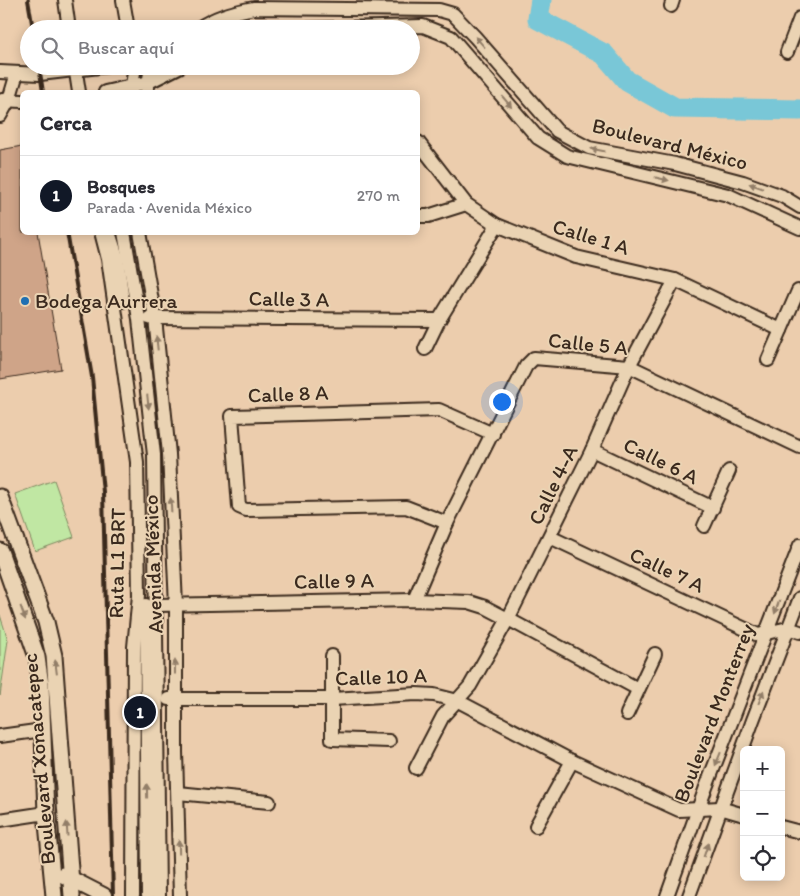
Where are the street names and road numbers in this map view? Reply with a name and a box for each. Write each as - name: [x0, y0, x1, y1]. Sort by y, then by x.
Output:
- street label: Boulevard México: [590, 112, 751, 175]
- street label: Calle 1 A: [550, 213, 633, 260]
- street label: Calle 3 A: [248, 285, 330, 312]
- street label: Calle 5 A: [547, 327, 630, 360]
- street label: Calle 8 A: [247, 380, 329, 407]
- street label: Calle 6 A: [620, 432, 703, 490]
- street label: Calle 4-A: [523, 440, 583, 529]
- street label: Avenida México: [138, 494, 167, 634]
- street label: Ruta L1 BRT: [103, 507, 130, 618]
- street label: Calle 7 A: [626, 541, 709, 598]
- street label: Calle 9 A: [294, 567, 375, 594]
- street label: Boulevard Monterrey: [668, 620, 759, 806]
- street label: Boulevard Xonacatepec: [17, 652, 60, 866]
- street label: Calle 10 A: [335, 662, 428, 691]

